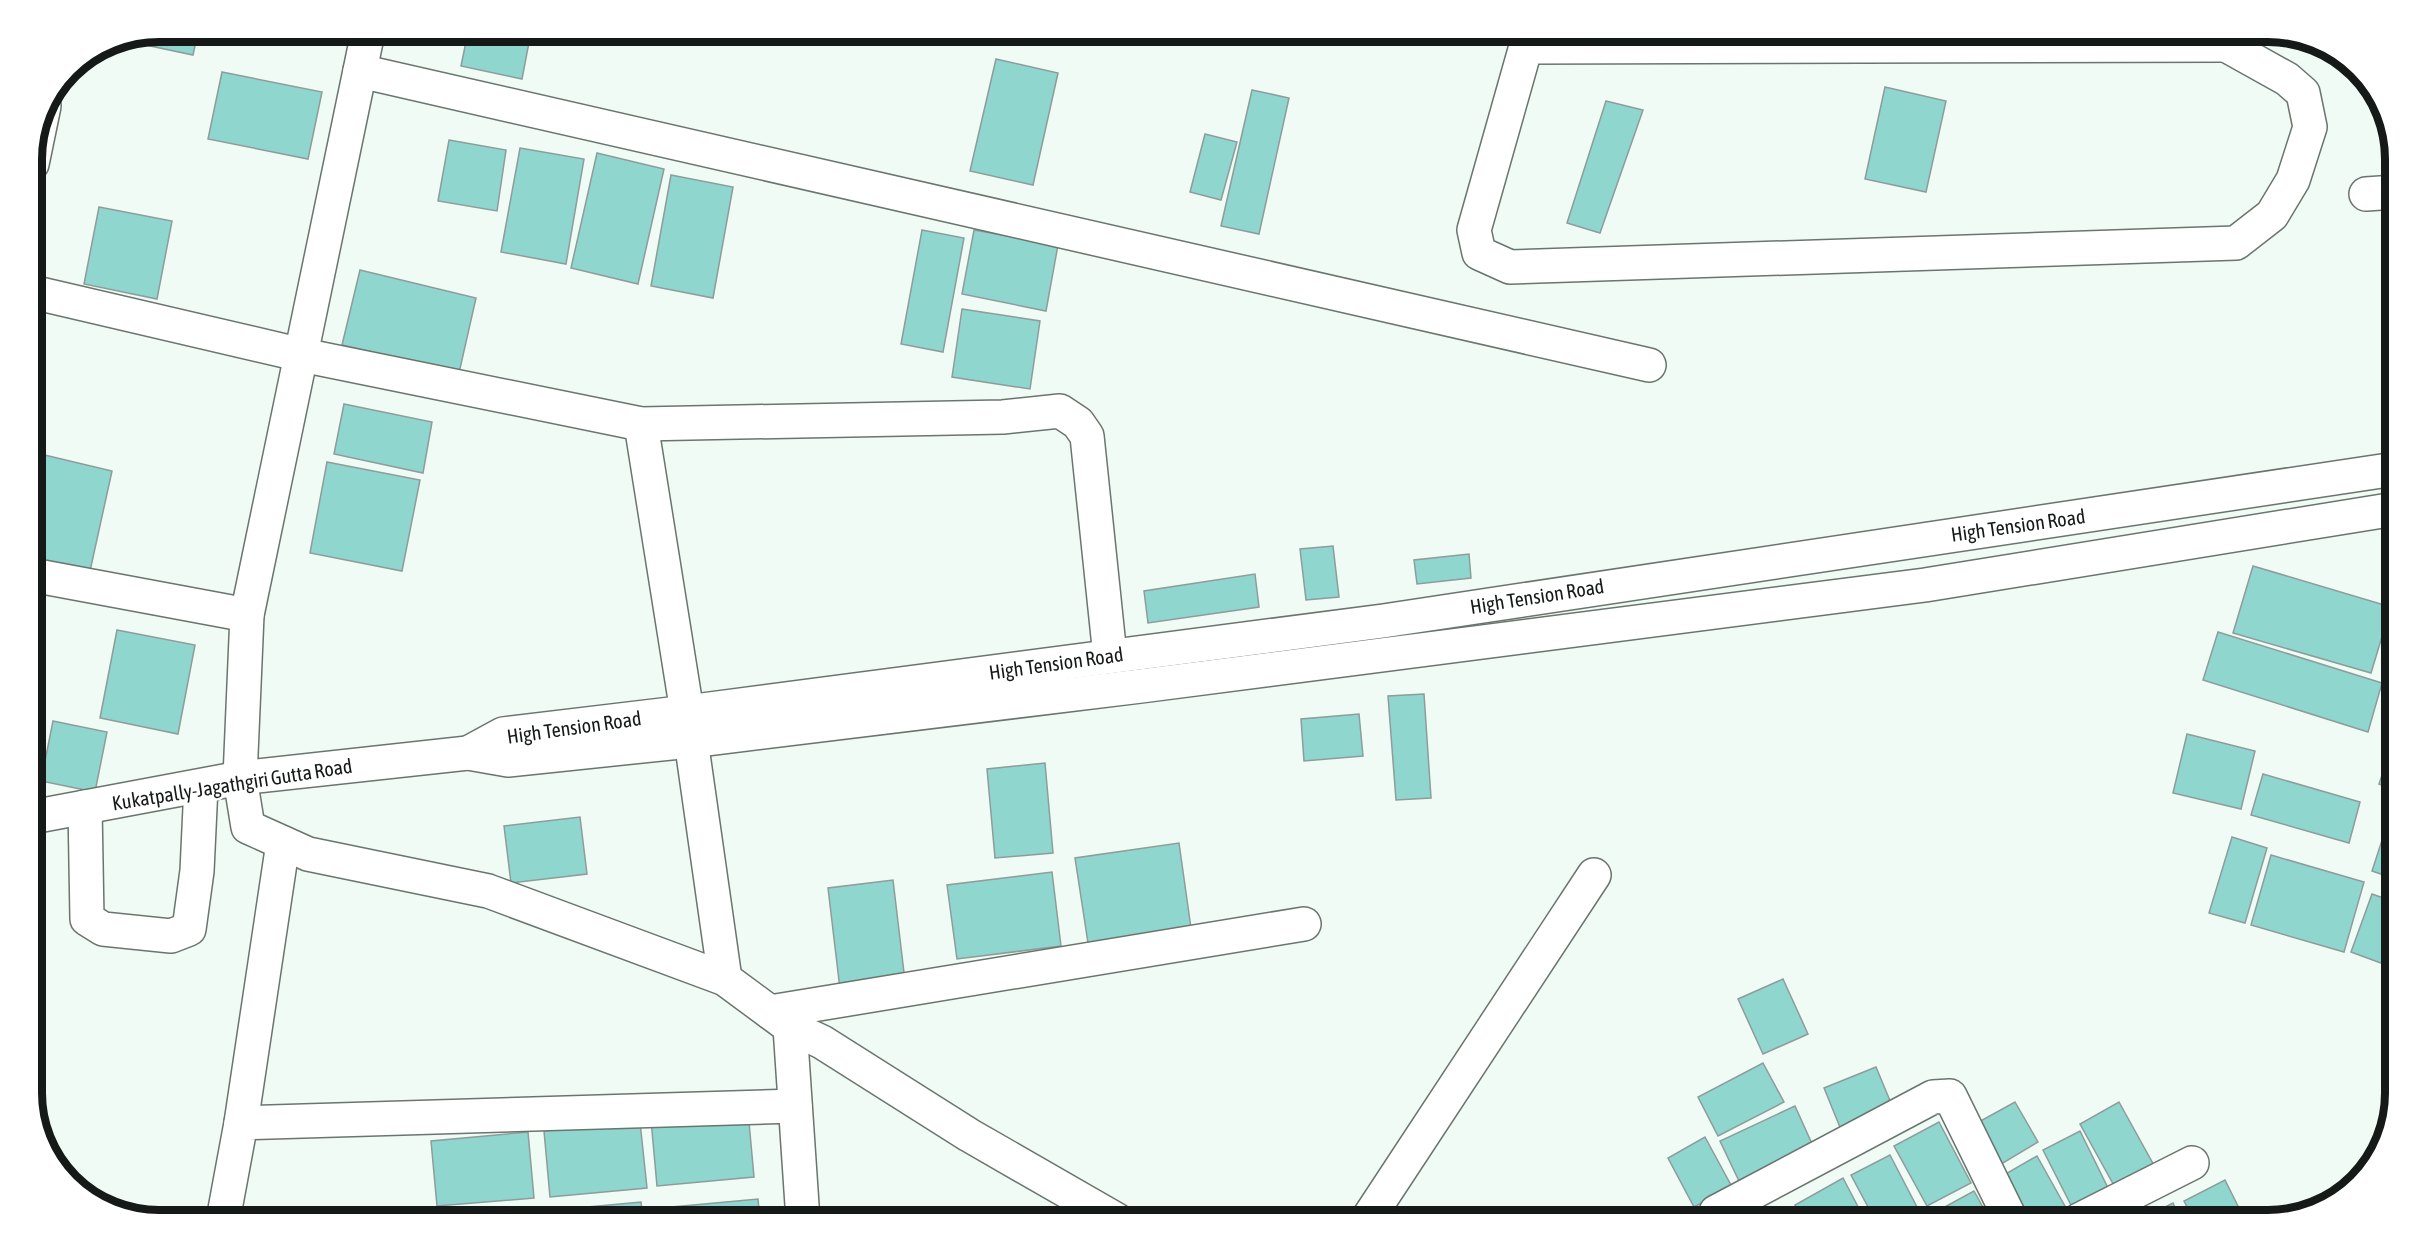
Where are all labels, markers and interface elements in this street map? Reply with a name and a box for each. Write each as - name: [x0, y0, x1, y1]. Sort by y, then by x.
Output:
- street label: High Tension Road: [1949, 504, 2087, 546]
- street label: High Tension Road: [1468, 574, 1606, 618]
- street label: High Tension Road: [987, 642, 1125, 684]
- street label: High Tension Road: [505, 706, 643, 748]
- street label: Kukatpally-Jagathgiri Gutta Road: [110, 754, 354, 814]

